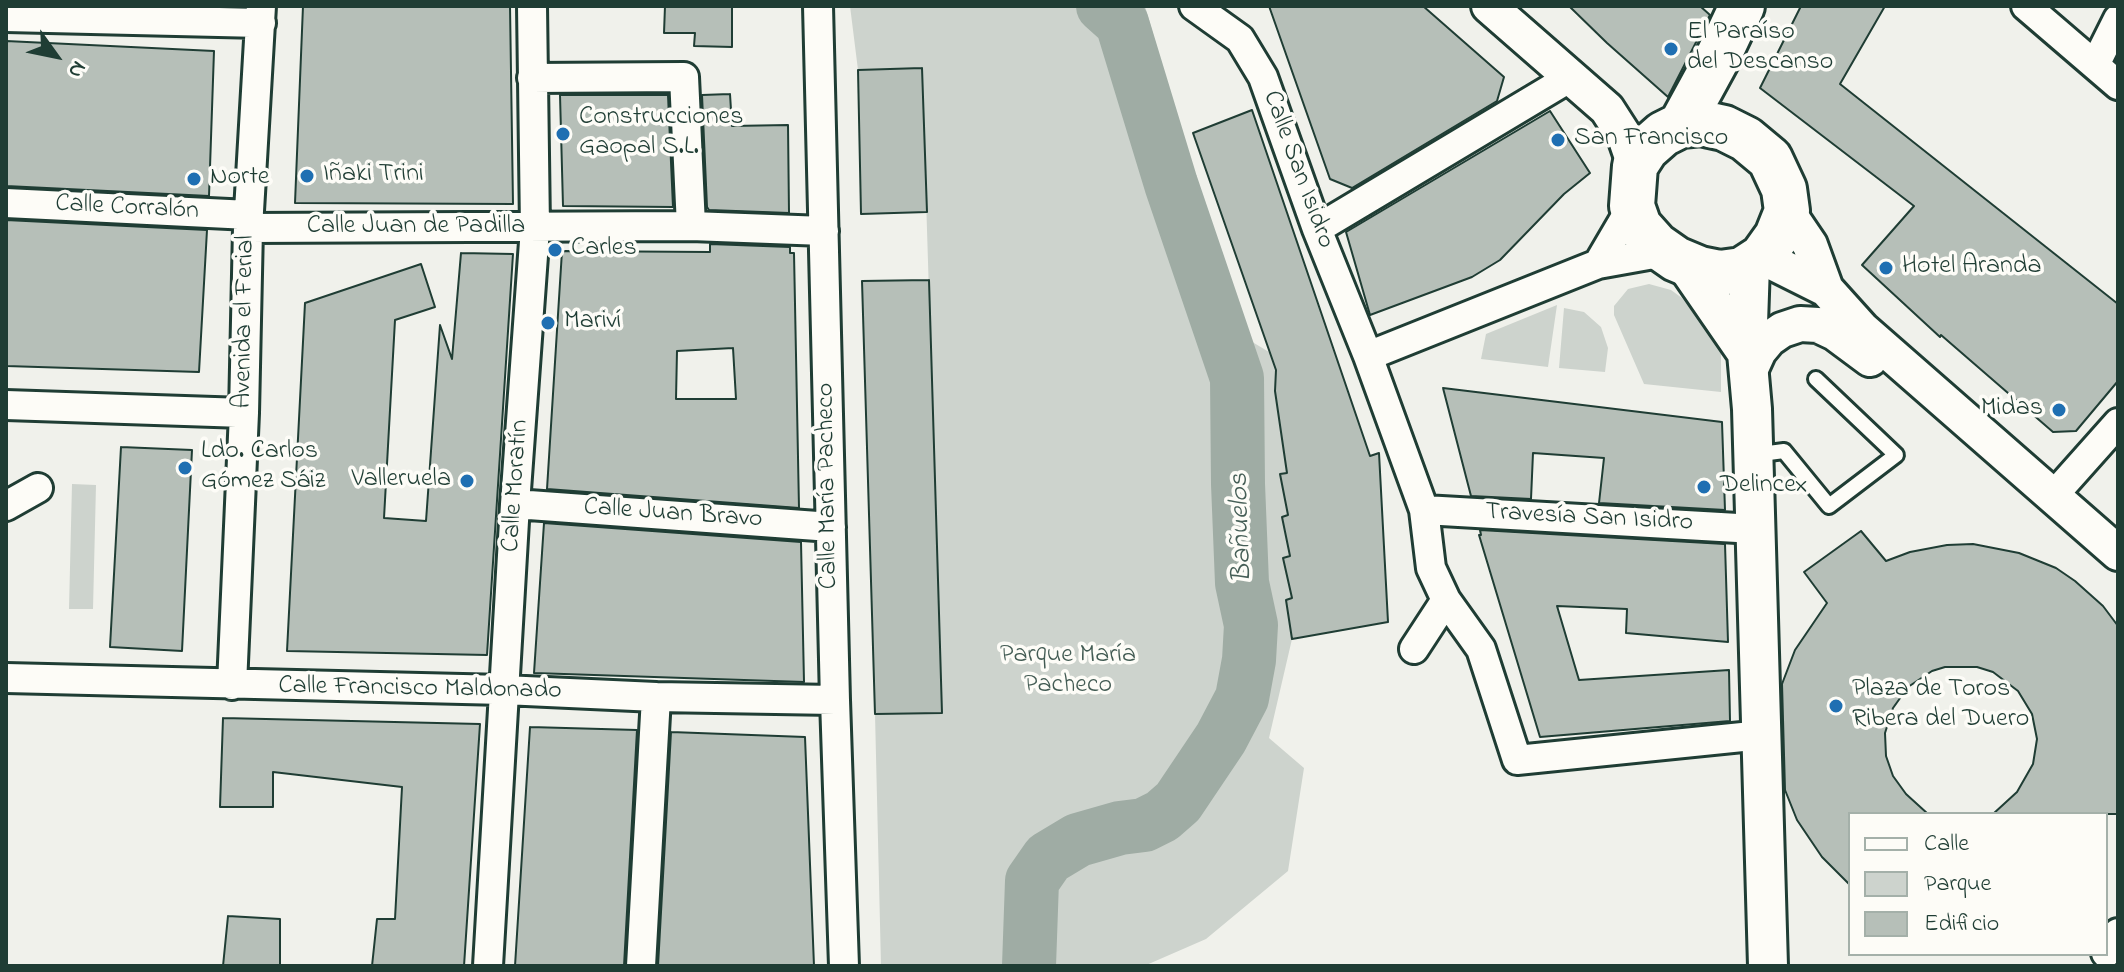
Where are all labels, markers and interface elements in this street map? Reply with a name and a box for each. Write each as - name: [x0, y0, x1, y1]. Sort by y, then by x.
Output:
- north arrow: [16, 16, 96, 96]
- place label: El Paraíso del Descanso: [1687, 18, 1833, 80]
- marker: El Paraíso del Descanso: [1662, 40, 1680, 58]
- text: N: [59, 54, 94, 84]
- street label: Calle San Isidro: [1254, 87, 1340, 253]
- place label: Construcciones Gaopal S.L.: [579, 103, 743, 164]
- place label: San Francisco: [1574, 124, 1728, 156]
- marker: Construcciones Gaopal S.L.: [554, 125, 572, 143]
- marker: San Francisco: [1549, 131, 1567, 149]
- place label: Iñaki Trini: [323, 160, 424, 192]
- place label: Norte: [210, 163, 270, 195]
- marker: Iñaki Trini: [298, 167, 316, 185]
- marker: Norte: [185, 170, 203, 188]
- street label: Calle Corralón: [54, 190, 200, 228]
- street label: Calle Juan de Padilla: [307, 212, 525, 244]
- place label: Carles: [571, 234, 637, 266]
- street label: Avenida el Ferial: [229, 235, 263, 409]
- marker: Carles: [546, 241, 564, 259]
- place label: Hotel Aranda: [1902, 252, 2041, 284]
- marker: Hotel Aranda: [1877, 259, 1895, 277]
- place label: Mariví: [564, 307, 621, 339]
- marker: Mariví: [539, 314, 557, 332]
- street label: Calle María Pacheco: [812, 383, 846, 589]
- place label: Midas: [1981, 394, 2043, 426]
- marker: Midas: [2050, 401, 2068, 419]
- street label: Calle Moratín: [497, 419, 537, 553]
- place label: Ldo. Carlos Gómez Sáiz: [201, 437, 325, 498]
- marker: Ldo. Carlos Gómez Sáiz: [176, 459, 194, 477]
- place label: Valleruela: [351, 465, 451, 497]
- place label: Delincex: [1720, 471, 1807, 503]
- marker: Valleruela: [458, 472, 476, 490]
- water label: Bañuelos: [1224, 473, 1262, 583]
- marker: Delincex: [1695, 478, 1713, 496]
- street label: Calle Juan Bravo: [583, 493, 763, 537]
- street label: Travesía San Isidro: [1484, 498, 1694, 540]
- park label: Parque María Pacheco: [1000, 641, 1136, 702]
- street label: Calle Francisco Maldonado: [278, 672, 562, 708]
- place label: Plaza de Toros Ribera del Duero: [1852, 675, 2029, 736]
- marker: Plaza de Toros Ribera del Duero: [1827, 697, 1845, 715]
- legend: [1848, 812, 2108, 956]
- text: Calle: [1924, 827, 1969, 862]
- text: Parque: [1924, 867, 1991, 902]
- text: Edificio: [1924, 907, 1999, 942]

